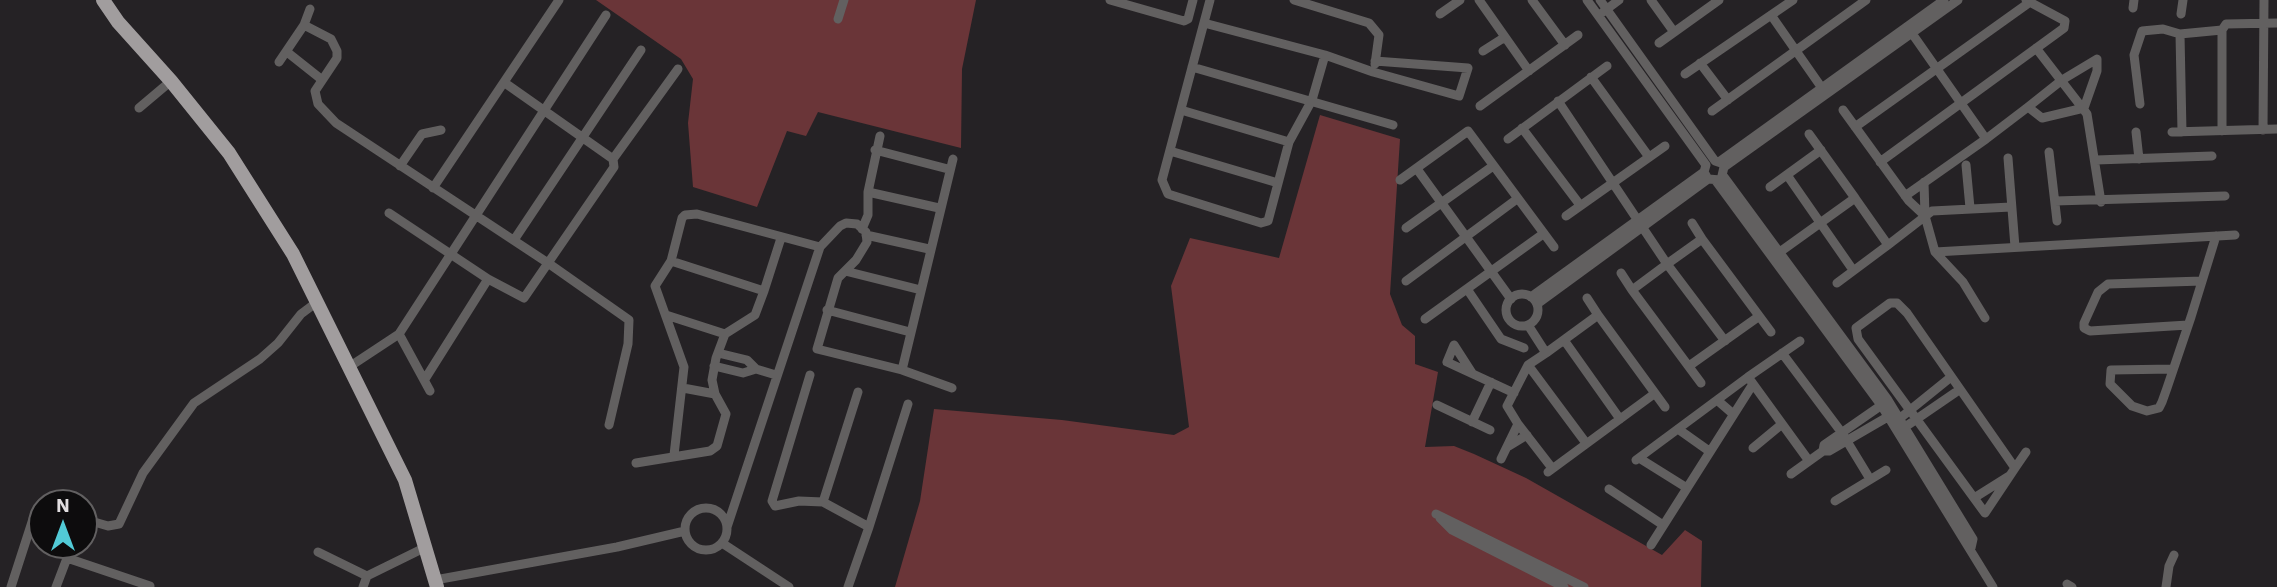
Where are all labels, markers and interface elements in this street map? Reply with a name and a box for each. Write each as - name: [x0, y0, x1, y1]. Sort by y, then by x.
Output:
- north arrow: [28, 489, 98, 559]
- text: N: [56, 493, 70, 517]

